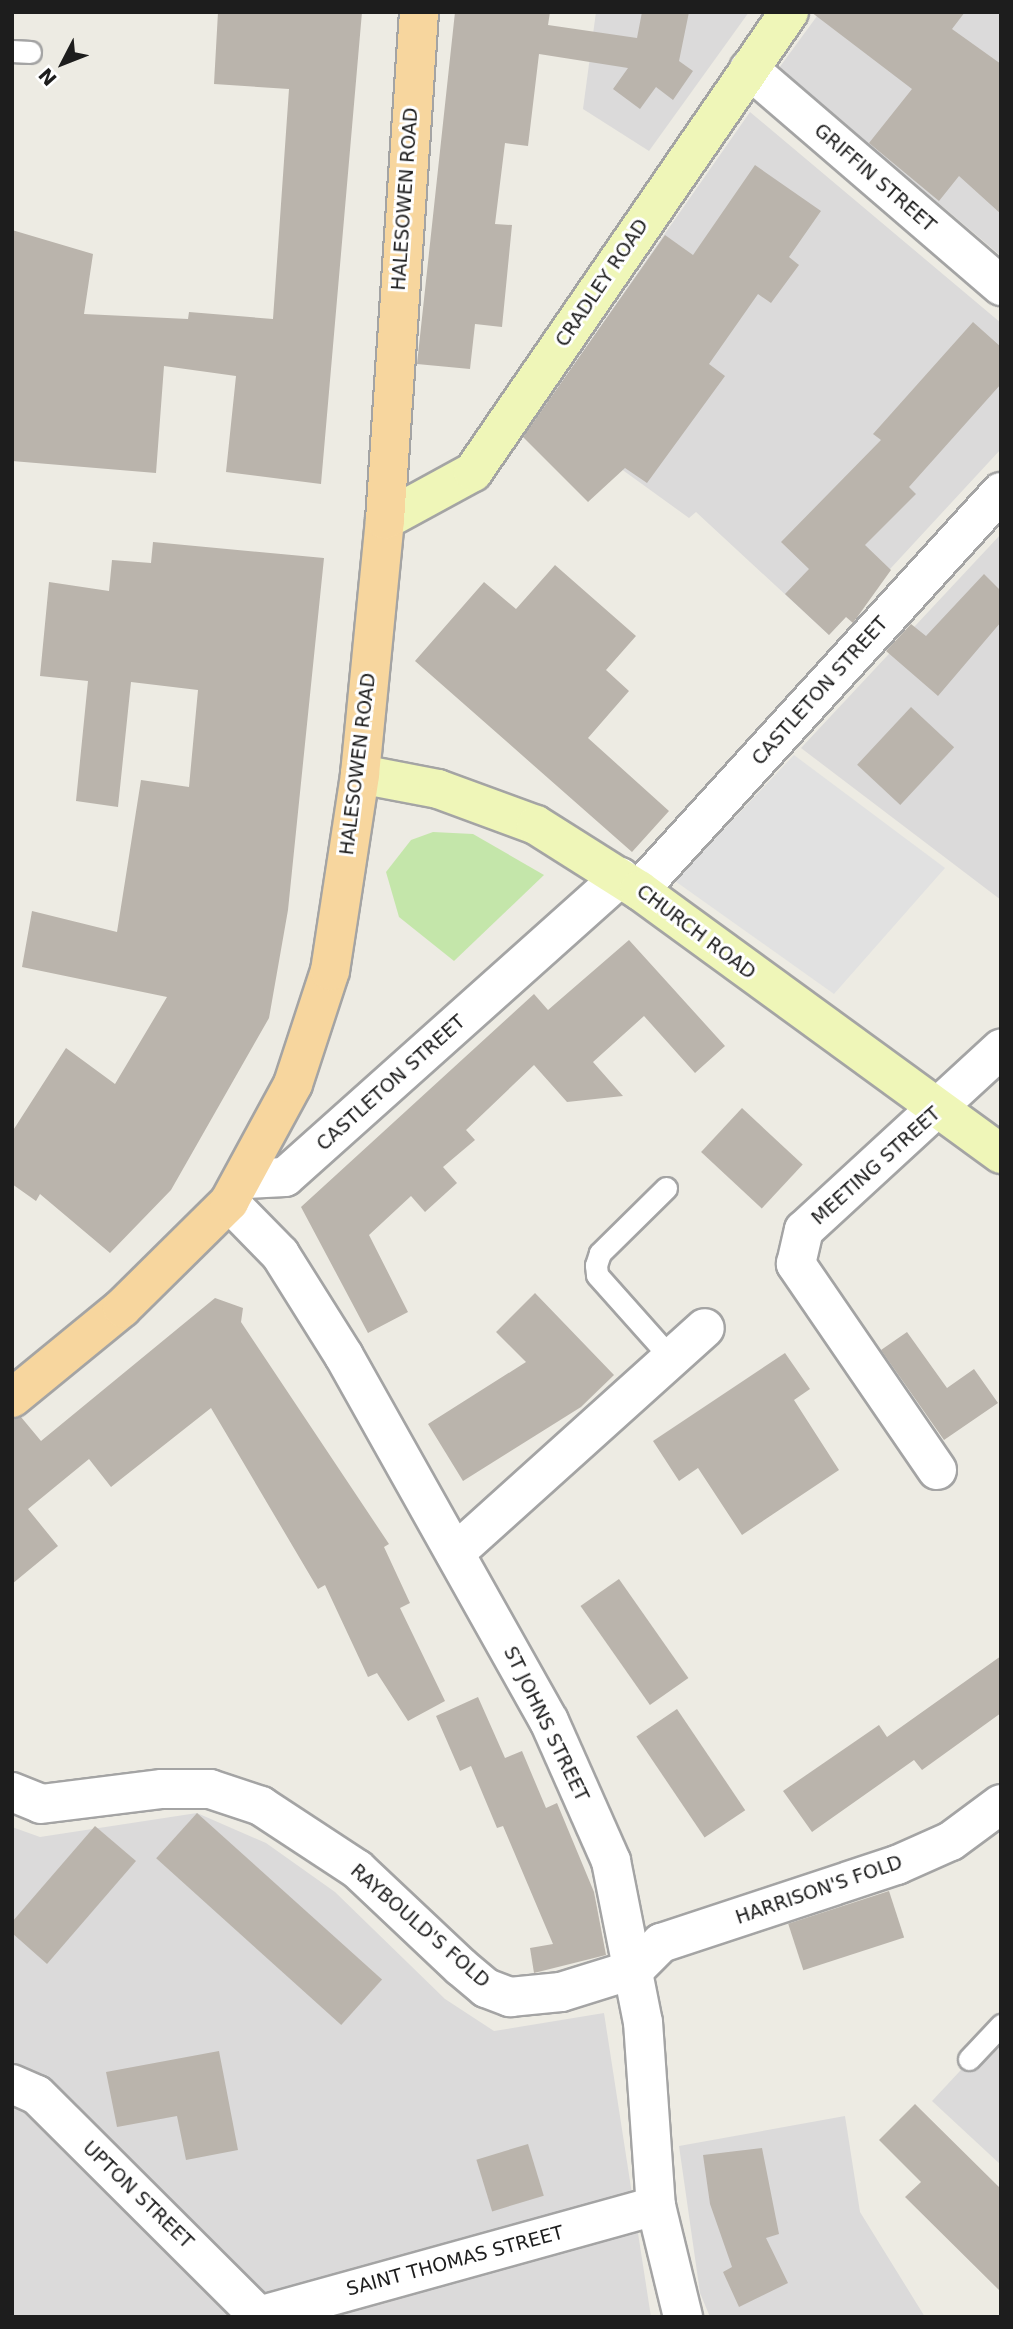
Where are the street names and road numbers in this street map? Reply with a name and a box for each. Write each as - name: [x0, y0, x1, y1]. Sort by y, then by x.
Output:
- street label: HALESOWEN ROAD: [387, 107, 423, 291]
- street label: GRIFFIN STREET: [810, 119, 940, 237]
- street label: CRADLEY ROAD: [551, 215, 653, 351]
- street label: CASTLETON STREET: [747, 612, 893, 770]
- street label: HALESOWEN ROAD: [336, 672, 380, 856]
- street label: CHURCH ROAD: [632, 880, 760, 984]
- street label: CASTLETON STREET: [312, 1010, 470, 1156]
- street label: MEETING STREET: [807, 1102, 945, 1230]
- street label: ST JOHNS STREET: [499, 1643, 593, 1805]
- street label: HARRISON'S FOLD: [733, 1851, 905, 1929]
- street label: RAYBOULD'S FOLD: [346, 1859, 494, 1993]
- street label: UPTON STREET: [78, 2137, 198, 2253]
- street label: SAINT THOMAS STREET: [344, 2221, 566, 2301]

